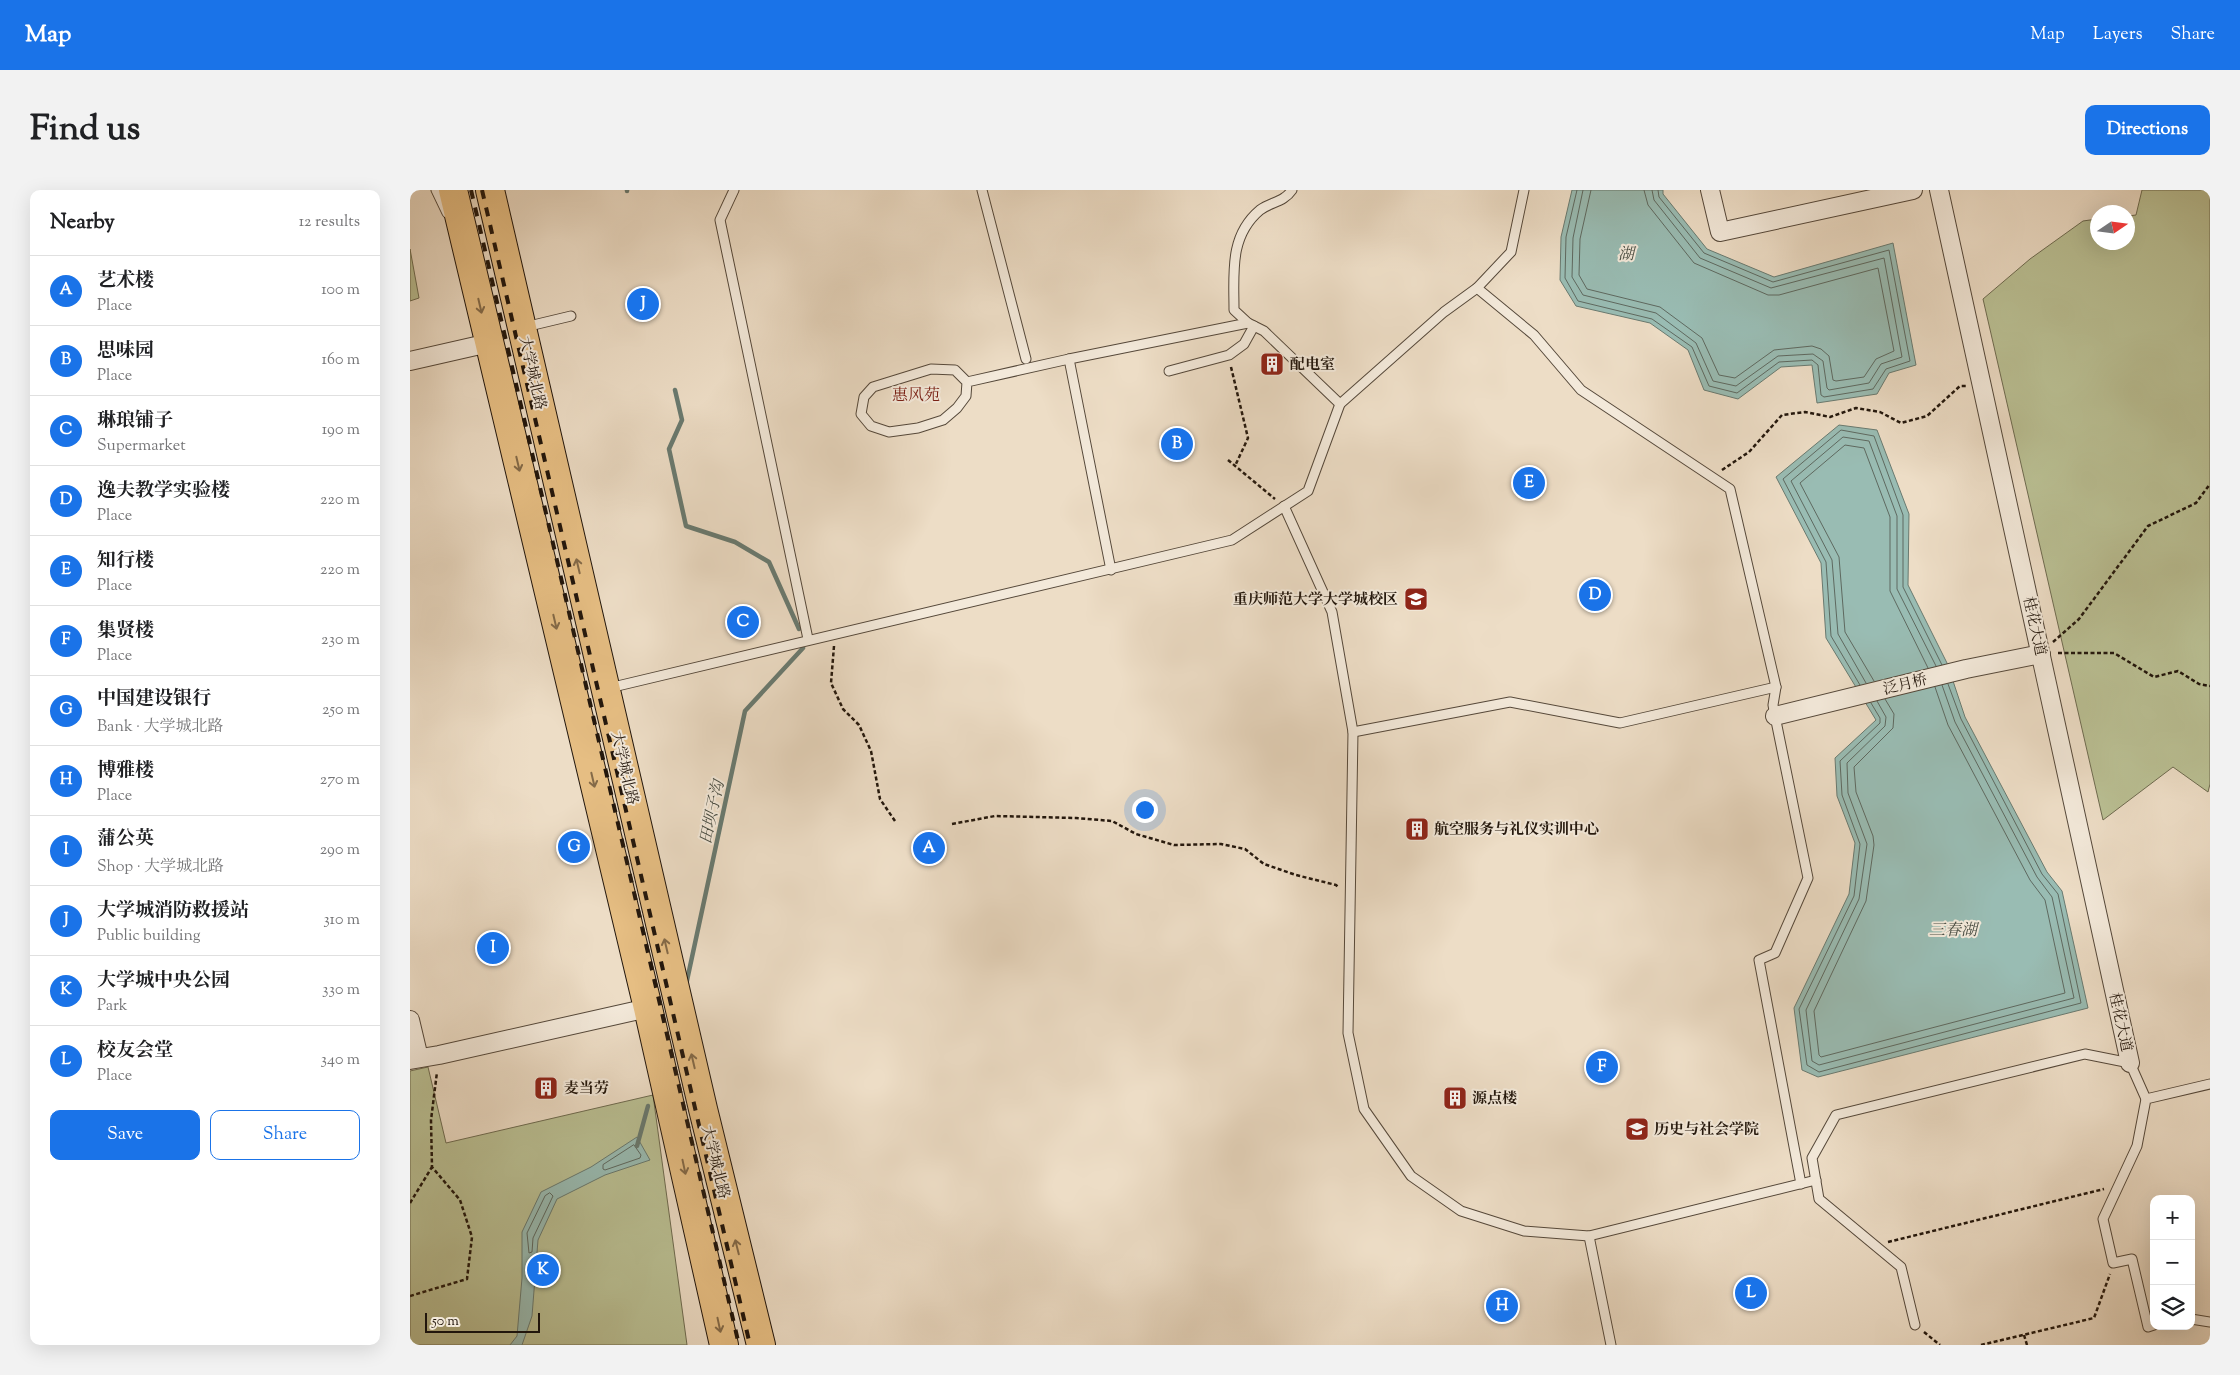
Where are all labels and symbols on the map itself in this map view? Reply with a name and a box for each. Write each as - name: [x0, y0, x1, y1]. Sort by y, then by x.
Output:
- north arrow: [2090, 205, 2135, 250]
- water label: 湖: [1618, 244, 1637, 267]
- pin: J: [627, 285, 659, 323]
- one-way arrow: [476, 297, 485, 313]
- street label: 大学城北路: [513, 334, 550, 412]
- building icon: 配电室: [1259, 351, 1285, 377]
- place label: 配电室: [1290, 355, 1335, 376]
- district label: 惠风苑: [892, 385, 940, 408]
- pin: B: [1161, 425, 1193, 463]
- one-way arrow: [514, 455, 523, 471]
- pin: E: [1513, 464, 1545, 502]
- one-way arrow: [573, 559, 582, 575]
- pin: D: [1579, 576, 1611, 614]
- school or university icon: 重庆师范大学大学城校区: [1403, 586, 1429, 612]
- place label: 重庆师范大学大学城校区: [1233, 590, 1398, 611]
- street label: 桂花大道: [2017, 595, 2050, 658]
- pin: C: [727, 603, 759, 641]
- one-way arrow: [551, 613, 561, 629]
- street label: 泛月桥: [1881, 670, 1930, 701]
- street label: 大学城北路: [605, 729, 642, 807]
- one-way arrow: [589, 771, 598, 787]
- water label: 田坝子沟: [696, 776, 732, 846]
- your location: [1132, 797, 1158, 823]
- building icon: 航空服务与礼仪实训中心: [1404, 816, 1430, 842]
- place label: 航空服务与礼仪实训中心: [1434, 820, 1599, 841]
- pin: G: [558, 828, 590, 866]
- pin: A: [913, 829, 945, 867]
- water label: 三春湖: [1929, 920, 1980, 943]
- pin: I: [477, 929, 509, 967]
- one-way arrow: [661, 939, 670, 955]
- street label: 桂花大道: [2103, 991, 2136, 1054]
- pin: F: [1586, 1048, 1618, 1086]
- one-way arrow: [687, 1054, 697, 1070]
- building icon: 麦当劳: [533, 1075, 559, 1101]
- place label: 麦当劳: [564, 1079, 609, 1100]
- building icon: 源点楼: [1442, 1085, 1468, 1111]
- place label: 源点楼: [1472, 1089, 1517, 1110]
- school or university icon: 历史与社会学院: [1624, 1116, 1650, 1142]
- place label: 历史与社会学院: [1654, 1120, 1759, 1141]
- street label: 大学城北路: [695, 1123, 734, 1201]
- one-way arrow: [680, 1158, 689, 1174]
- one-way arrow: [732, 1239, 741, 1255]
- pin: K: [527, 1251, 559, 1289]
- pin: L: [1735, 1274, 1767, 1312]
- pin: H: [1486, 1287, 1518, 1325]
- scale bar: [425, 1310, 540, 1333]
- one-way arrow: [715, 1317, 724, 1333]

